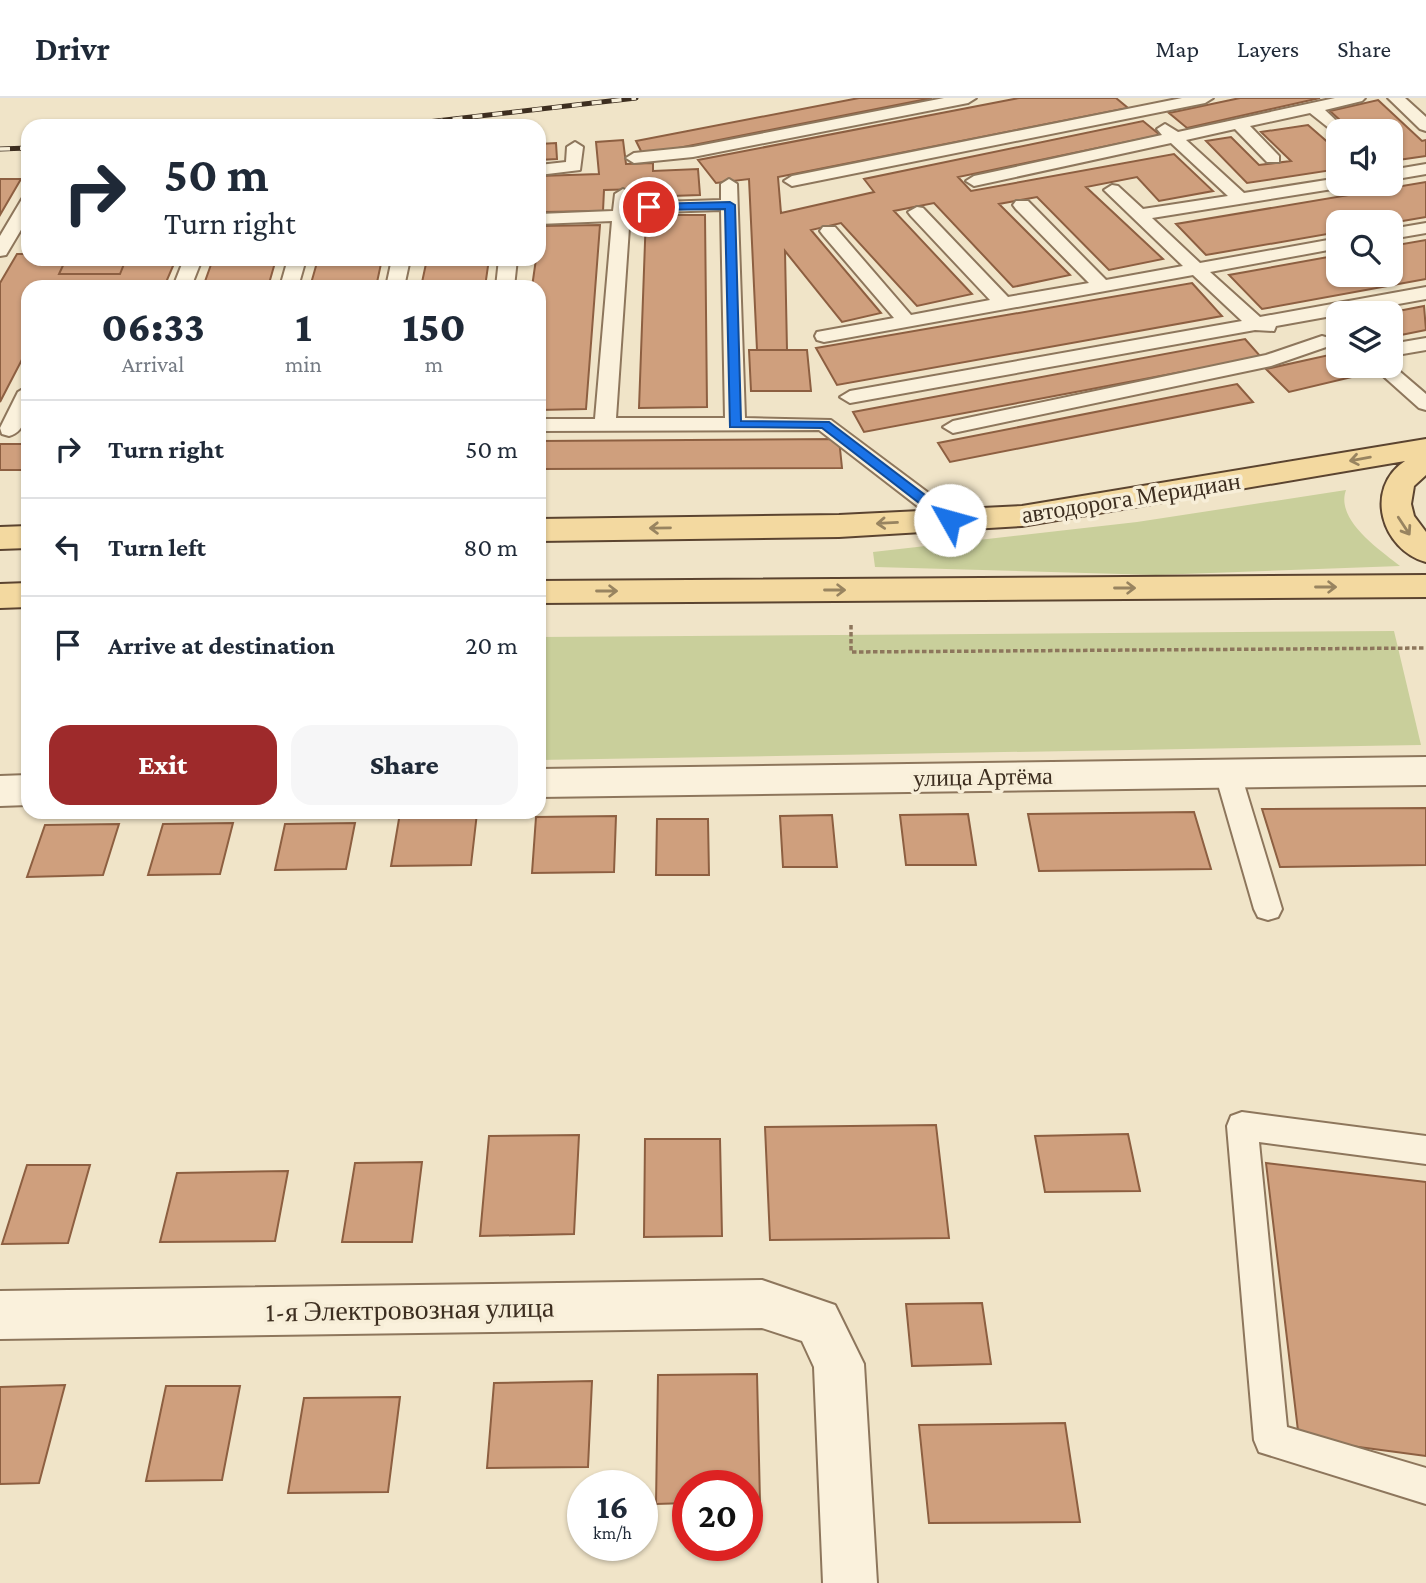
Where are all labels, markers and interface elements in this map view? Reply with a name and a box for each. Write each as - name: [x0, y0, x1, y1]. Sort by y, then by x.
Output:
- text: Drivr: [35, 30, 110, 67]
- text: Map: [1155, 35, 1199, 62]
- text: Layers: [1237, 35, 1299, 62]
- text: Share: [1337, 35, 1391, 62]
- map controls: [1326, 119, 1403, 378]
- button: sound: [1326, 119, 1403, 196]
- icon: right: [49, 147, 140, 238]
- text: 50 m: [164, 147, 269, 202]
- pin: [619, 177, 679, 237]
- icon: arrive: [630, 188, 668, 226]
- text: Turn right: [164, 205, 296, 241]
- button: search: [1326, 210, 1403, 287]
- button: layers: [1326, 301, 1403, 378]
- text: 06:33: [101, 303, 205, 350]
- text: 1: [295, 303, 312, 350]
- text: 150: [402, 303, 466, 350]
- text: Arrival: [122, 351, 184, 377]
- text: min: [285, 351, 322, 377]
- text: m: [425, 351, 443, 377]
- icon: right: [49, 430, 87, 468]
- text: Turn right: [108, 435, 224, 464]
- text: 50 m: [465, 435, 518, 464]
- one-way arrow: [1349, 453, 1372, 467]
- street label: автодорога Меридиан: [1020, 467, 1242, 528]
- position arrow: [913, 483, 987, 557]
- one-way arrow: [1398, 515, 1412, 535]
- one-way arrow: [876, 517, 899, 530]
- one-way arrow: [648, 522, 671, 535]
- icon: left: [49, 528, 87, 566]
- text: Turn left: [108, 533, 206, 562]
- text: 80 m: [464, 533, 518, 562]
- one-way arrow: [1314, 580, 1337, 594]
- one-way arrow: [1113, 581, 1136, 595]
- one-way arrow: [823, 583, 846, 597]
- one-way arrow: [595, 584, 618, 598]
- icon: arrive: [49, 626, 87, 664]
- text: Arrive at destination: [108, 631, 335, 660]
- text: 20 m: [465, 631, 518, 660]
- button: Exit: [49, 725, 277, 805]
- button: Share: [291, 725, 518, 805]
- street label: улица Артёма: [913, 762, 1053, 791]
- street label: 1-я Электровозная улица: [265, 1291, 555, 1328]
- speed limit sign: 20: [672, 1470, 763, 1561]
- text: 16: [596, 1487, 629, 1526]
- text: km/h: [593, 1523, 632, 1543]

